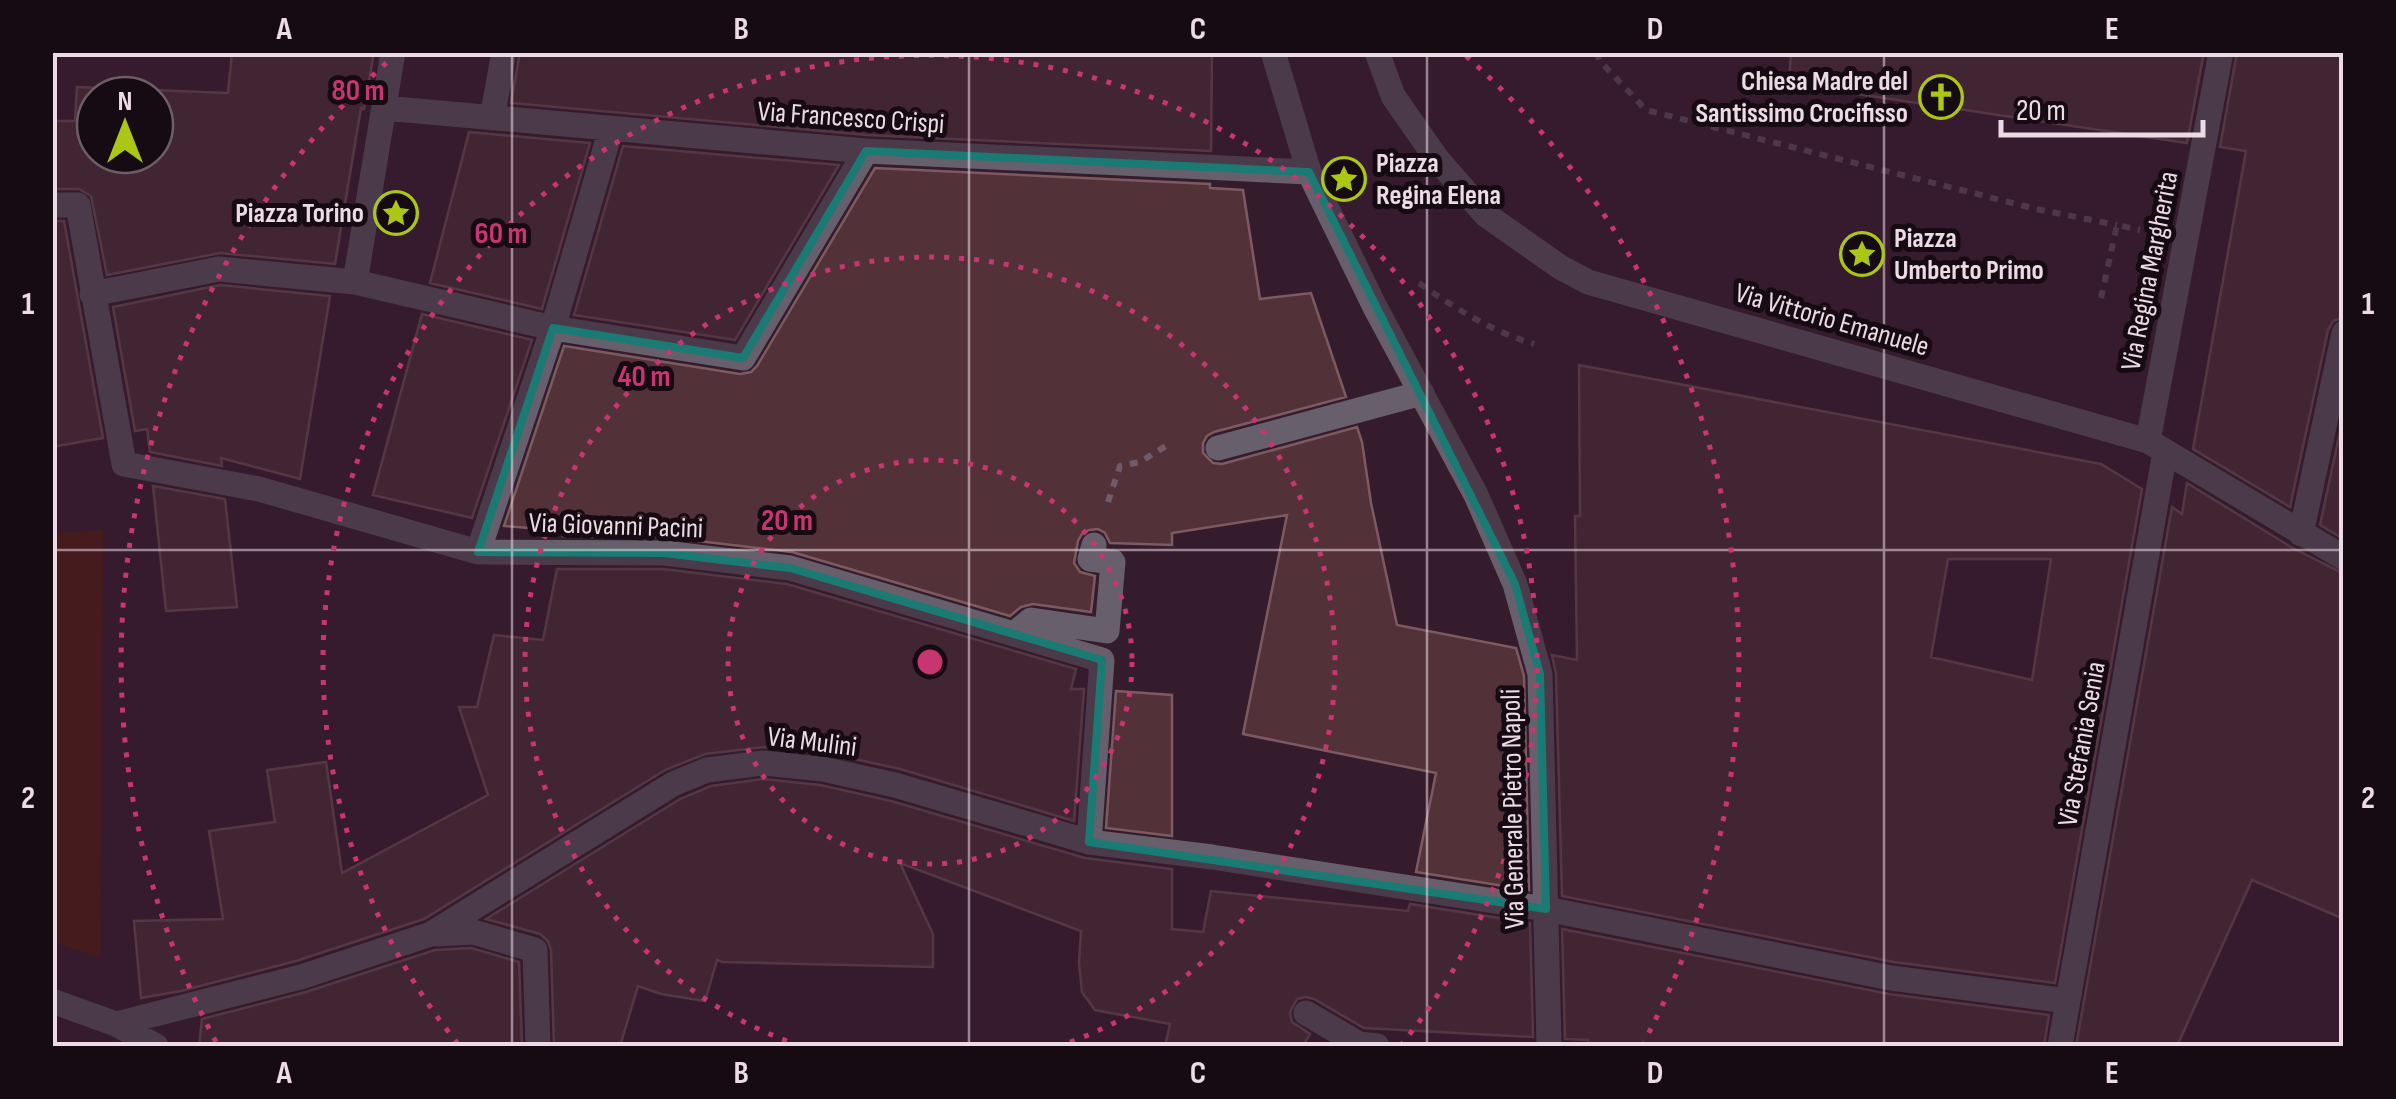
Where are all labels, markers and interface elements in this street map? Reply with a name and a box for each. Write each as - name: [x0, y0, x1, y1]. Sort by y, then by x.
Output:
- text: A: [275, 10, 292, 49]
- text: B: [733, 10, 749, 49]
- text: C: [1190, 10, 1206, 49]
- text: D: [1647, 10, 1663, 49]
- text: E: [2105, 10, 2119, 49]
- place label: Chiesa Madre del Santissimo Crocifisso: [1695, 65, 1908, 130]
- text: 80 m: [331, 73, 385, 109]
- church icon: Chiesa Madre del Santissimo Crocifisso: [1918, 74, 1964, 120]
- north arrow: [75, 75, 175, 175]
- scale bar: [2001, 75, 2204, 137]
- text: N: [118, 85, 132, 118]
- text: 20 m: [2016, 93, 2066, 129]
- street label: Via Francesco Crispi: [757, 95, 945, 141]
- place label: Piazza Regina Elena: [1376, 147, 1501, 212]
- place icon: Piazza Regina Elena: [1321, 156, 1367, 202]
- street label: Via Regina Margherita: [2115, 169, 2185, 373]
- place icon: Piazza Torino: [373, 190, 419, 236]
- place label: Piazza Torino: [235, 197, 364, 230]
- text: 60 m: [475, 216, 527, 252]
- place label: Piazza Umberto Primo: [1894, 222, 2044, 287]
- place icon: Piazza Umberto Primo: [1839, 231, 1885, 277]
- street label: Via Vittorio Emanuele: [1731, 277, 1933, 363]
- text: 1: [22, 285, 35, 324]
- text: 1: [2362, 285, 2375, 324]
- text: 40 m: [618, 359, 670, 395]
- text: 20 m: [761, 503, 813, 539]
- street label: Via Giovanni Pacini: [528, 506, 704, 546]
- centre of rings: [912, 644, 948, 680]
- street label: Via Stefania Senia: [2051, 659, 2113, 829]
- street label: Via Generale Pietro Napoli: [1494, 688, 1532, 930]
- street label: Via Mulini: [766, 720, 858, 764]
- text: 2: [21, 779, 35, 818]
- text: 2: [2361, 779, 2375, 818]
- text: A: [275, 1054, 292, 1093]
- text: B: [733, 1054, 749, 1093]
- text: C: [1190, 1054, 1206, 1093]
- text: D: [1647, 1054, 1663, 1093]
- text: E: [2105, 1054, 2119, 1093]

